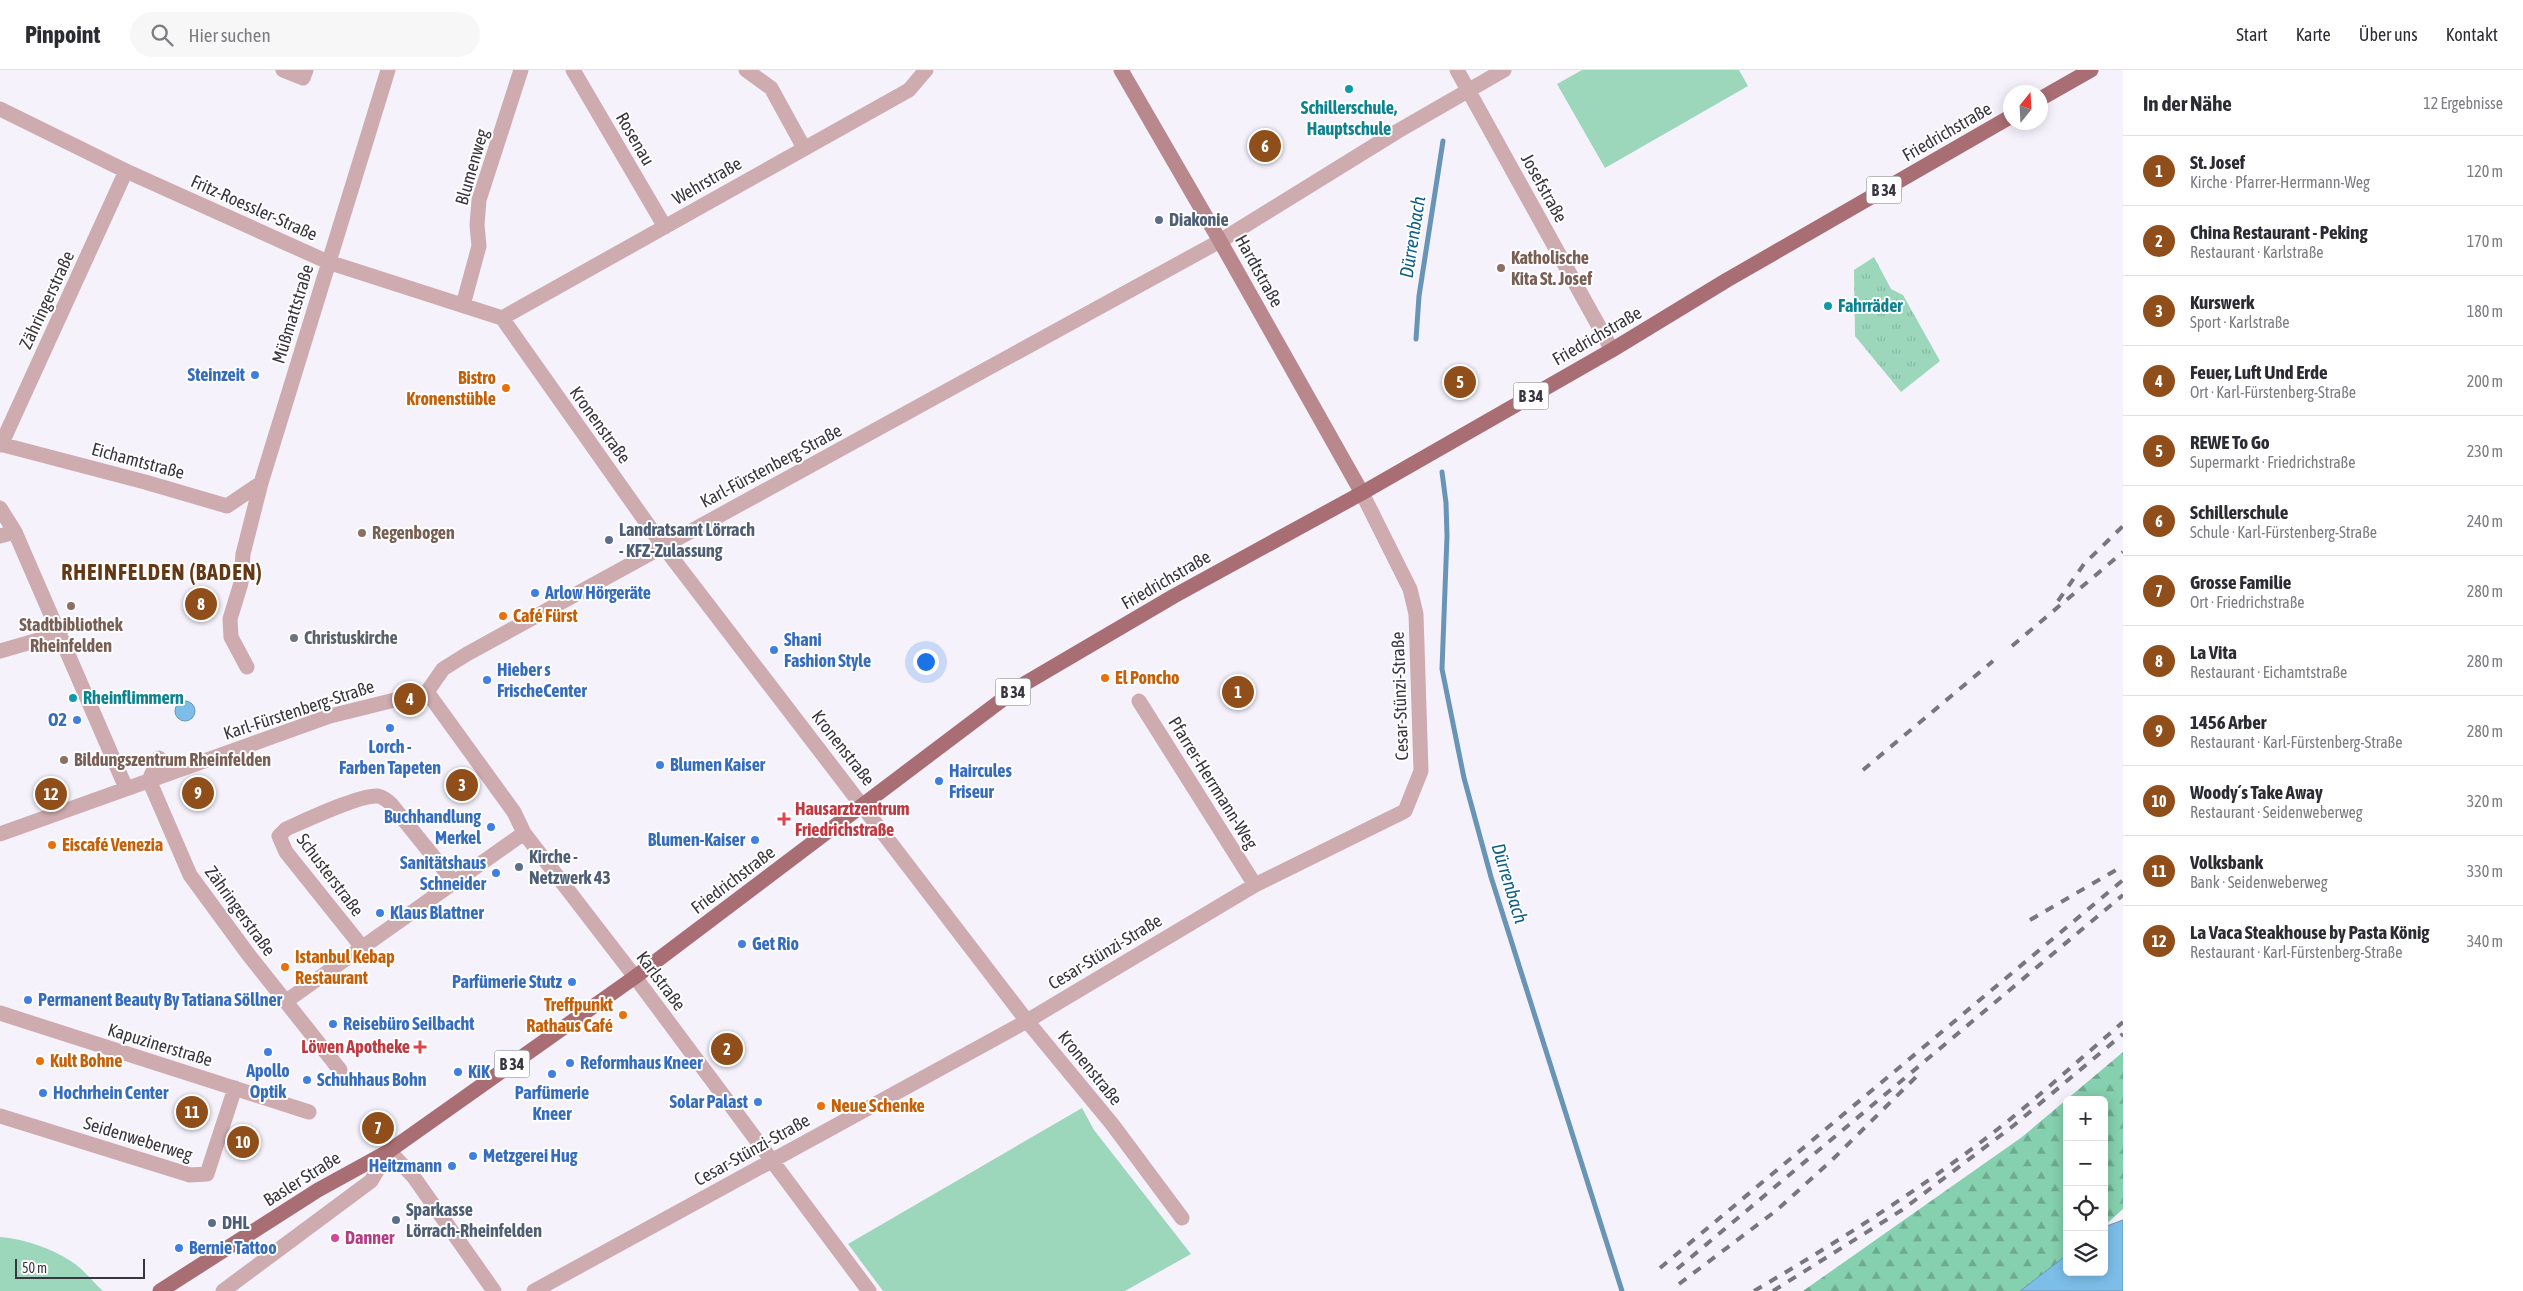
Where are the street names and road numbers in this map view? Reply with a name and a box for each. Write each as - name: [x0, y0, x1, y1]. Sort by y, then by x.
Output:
- street label: Friedrichstraße: [1899, 98, 1995, 165]
- street label: Rosenau: [612, 108, 659, 169]
- street label: Blumenweg: [451, 126, 492, 207]
- street label: Josefstraße: [1517, 150, 1572, 226]
- street label: Wehrstraße: [668, 152, 745, 209]
- street label: Fritz-Roessler-Straße: [188, 170, 321, 245]
- road number: B 34: [1866, 176, 1902, 204]
- street label: Hardtstraße: [1231, 231, 1288, 311]
- street label: Zähringerstraße: [15, 247, 78, 352]
- street label: Müßmattstraße: [268, 262, 318, 366]
- street label: Friedrichstraße: [1549, 302, 1645, 369]
- street label: Kronenstraße: [566, 382, 635, 467]
- road number: B 34: [1514, 382, 1548, 410]
- street label: Karl-Fürstenberg-Straße: [696, 419, 845, 512]
- street label: Eichamtstraße: [89, 438, 187, 483]
- street label: Friedrichstraße: [1118, 546, 1214, 613]
- street label: Cesar-Stünzi-Straße: [1387, 631, 1412, 761]
- street label: Karl-Fürstenberg-Straße: [221, 675, 377, 744]
- road number: B 34: [996, 678, 1030, 706]
- street label: Kronenstraße: [808, 706, 879, 790]
- street label: Pfarrer-Herrmann-Weg: [1164, 713, 1263, 853]
- street label: Schusterstraße: [293, 829, 368, 920]
- street label: Friedrichstraße: [687, 841, 779, 918]
- street label: Zähringerstraße: [201, 862, 280, 960]
- street label: Cesar-Stünzi-Straße: [1044, 909, 1165, 994]
- street label: Karlstraße: [632, 947, 690, 1014]
- street label: Kapuzinerstraße: [105, 1019, 215, 1070]
- street label: Kronenstraße: [1054, 1026, 1127, 1109]
- road number: B 34: [494, 1051, 530, 1078]
- street label: Cesar-Stünzi-Straße: [690, 1109, 813, 1190]
- street label: Seidenweberweg: [81, 1112, 195, 1165]
- street label: Basler Straße: [259, 1147, 344, 1210]

